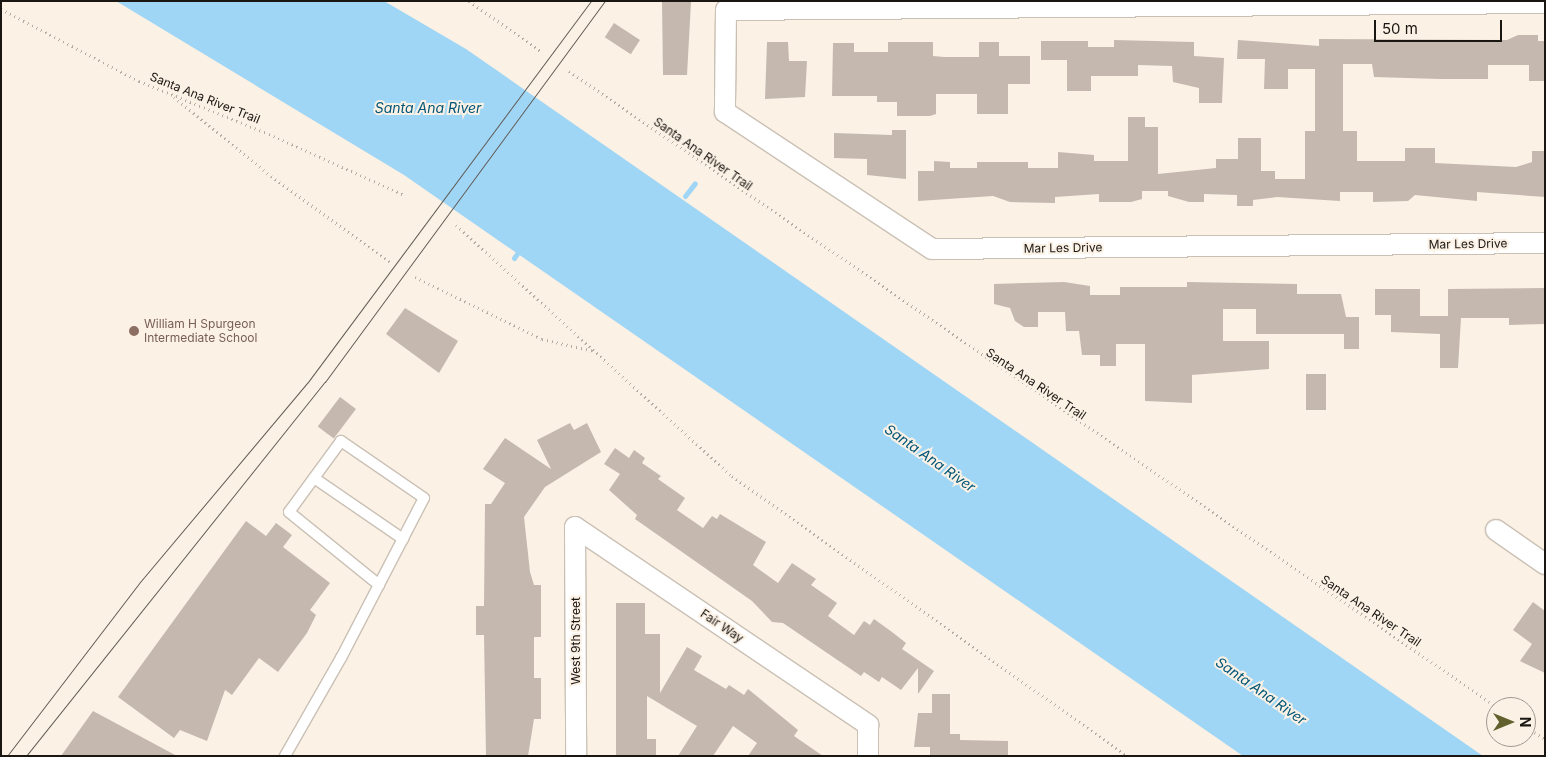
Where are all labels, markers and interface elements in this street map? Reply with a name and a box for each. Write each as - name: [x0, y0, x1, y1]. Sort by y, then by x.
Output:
- scale bar: [1376, 10, 1504, 42]
- text: 50 m: [1382, 19, 1418, 38]
- street label: Santa Ana River Trail: [148, 69, 262, 127]
- water label: Santa Ana River: [375, 100, 481, 116]
- street label: Santa Ana River Trail: [651, 114, 755, 194]
- street label: Mar Les Drive: [1429, 236, 1507, 252]
- street label: Mar Les Drive: [1024, 240, 1102, 256]
- place label: William H Spurgeon Intermediate School: [144, 317, 257, 345]
- marker: William H Spurgeon Intermediate School: [128, 325, 140, 337]
- street label: Santa Ana River Trail: [983, 345, 1089, 423]
- water label: Santa Ana River: [882, 421, 978, 495]
- street label: Santa Ana River Trail: [1318, 572, 1424, 650]
- street label: West 9th Street: [569, 597, 583, 685]
- street label: Fair Way: [698, 606, 746, 646]
- water label: Santa Ana River: [1213, 654, 1309, 728]
- north arrow: [1486, 697, 1536, 747]
- text: N: [1517, 717, 1534, 727]

